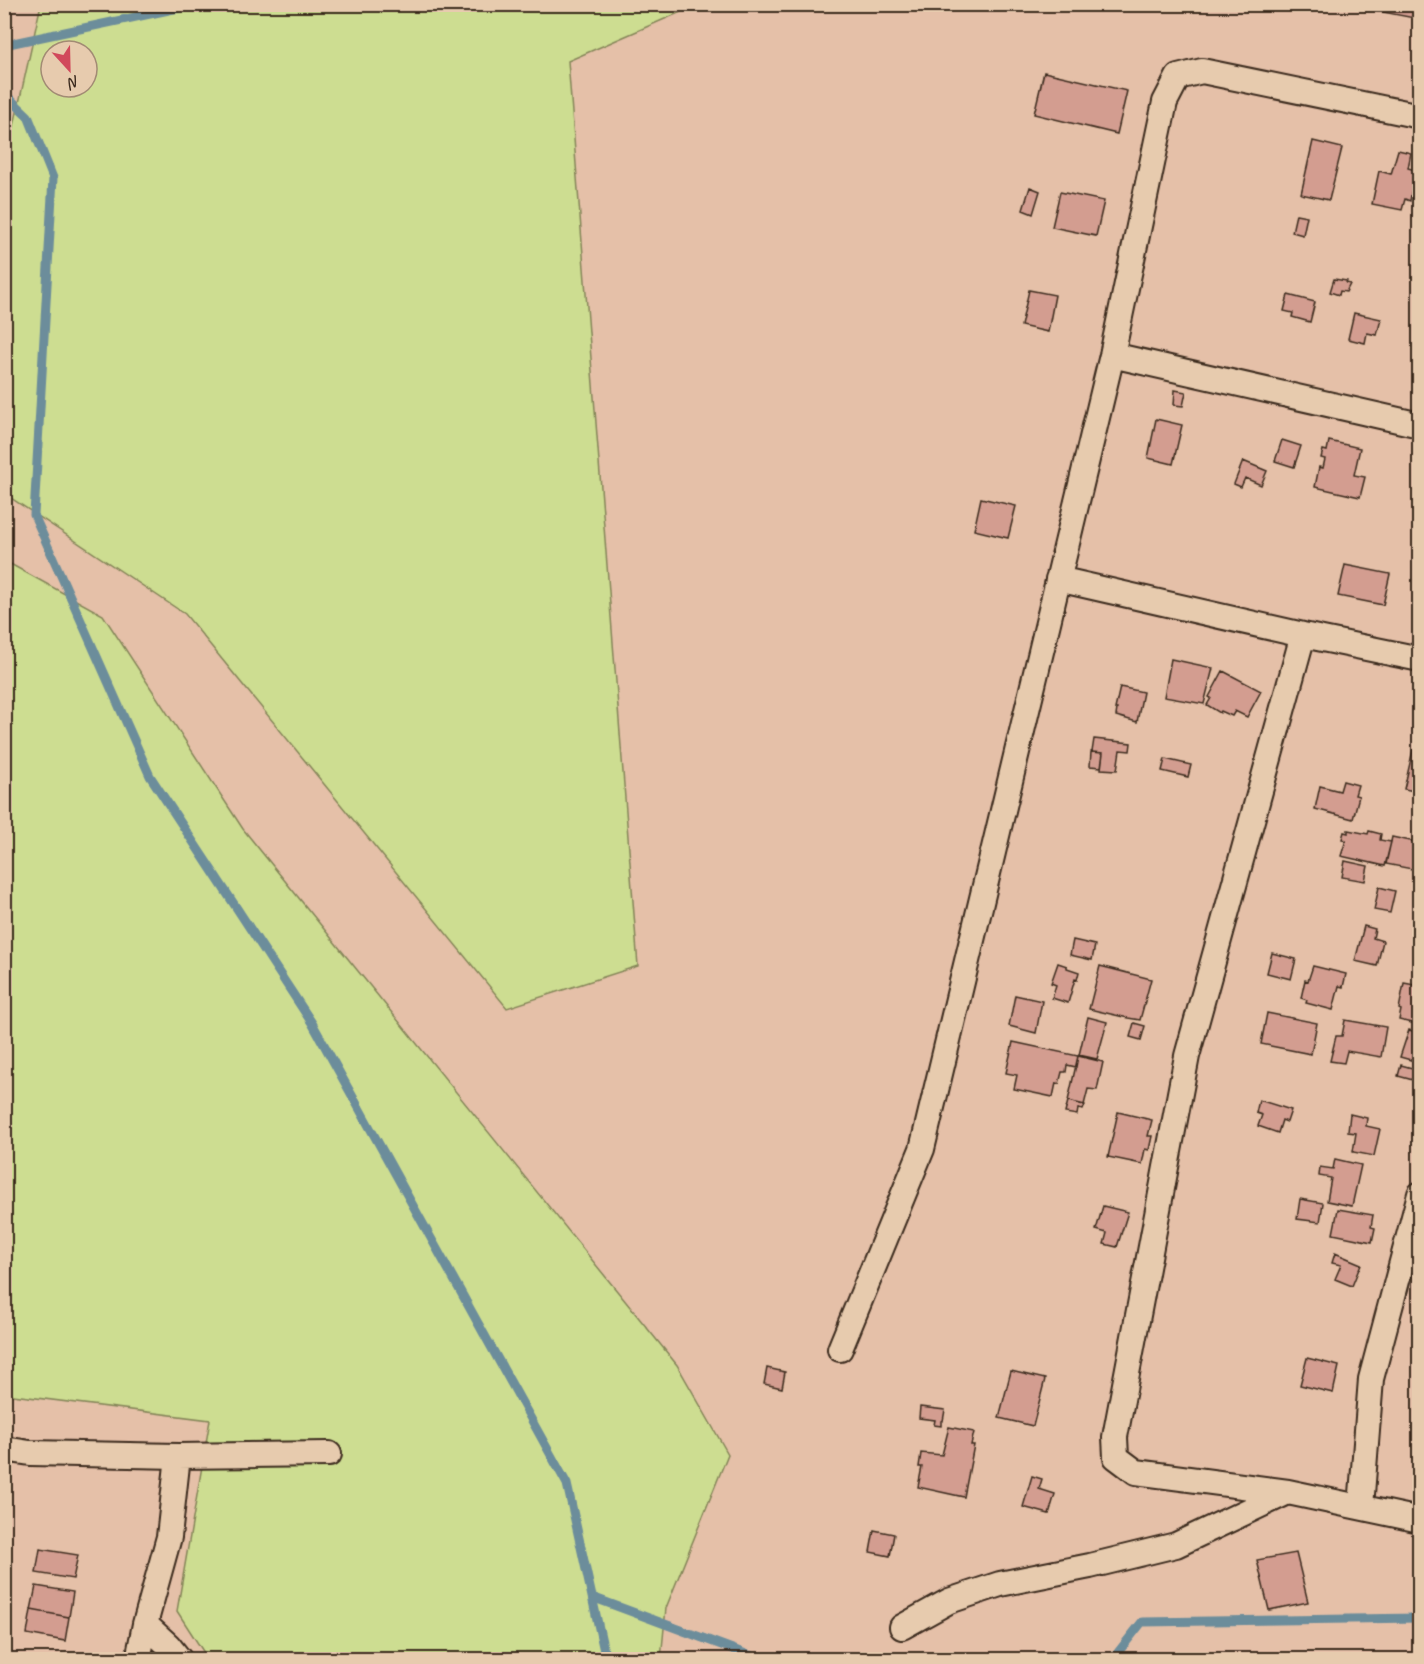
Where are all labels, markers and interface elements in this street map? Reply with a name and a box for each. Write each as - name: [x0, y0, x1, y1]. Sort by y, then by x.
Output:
- north arrow: [39, 39, 99, 99]
- text: N: [63, 71, 83, 94]

